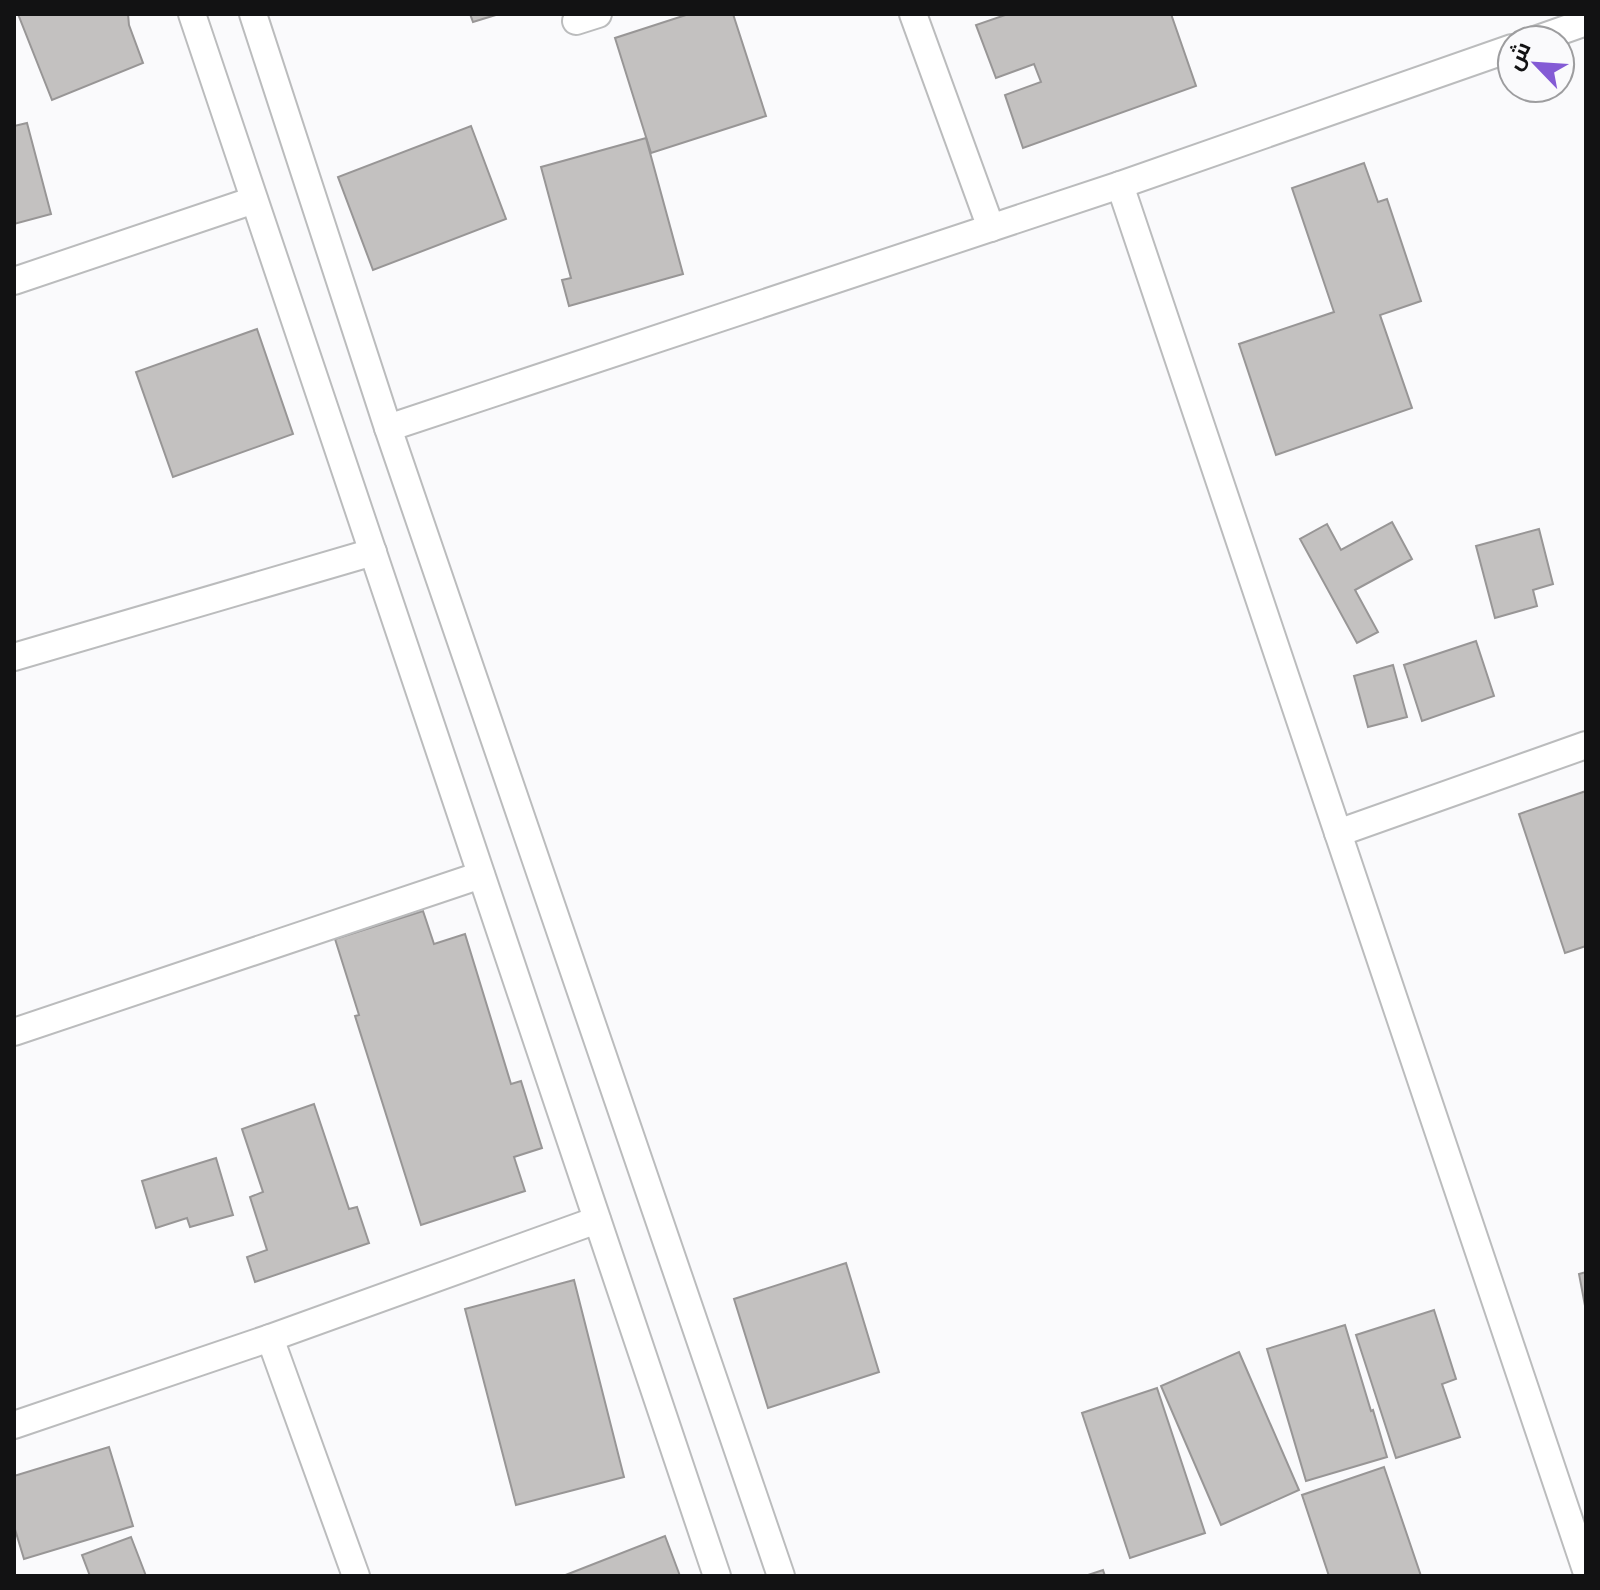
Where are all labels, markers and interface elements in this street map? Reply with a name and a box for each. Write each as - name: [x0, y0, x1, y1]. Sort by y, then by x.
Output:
- north arrow: [1496, 24, 1576, 104]
- text: ش: [1493, 34, 1543, 77]

